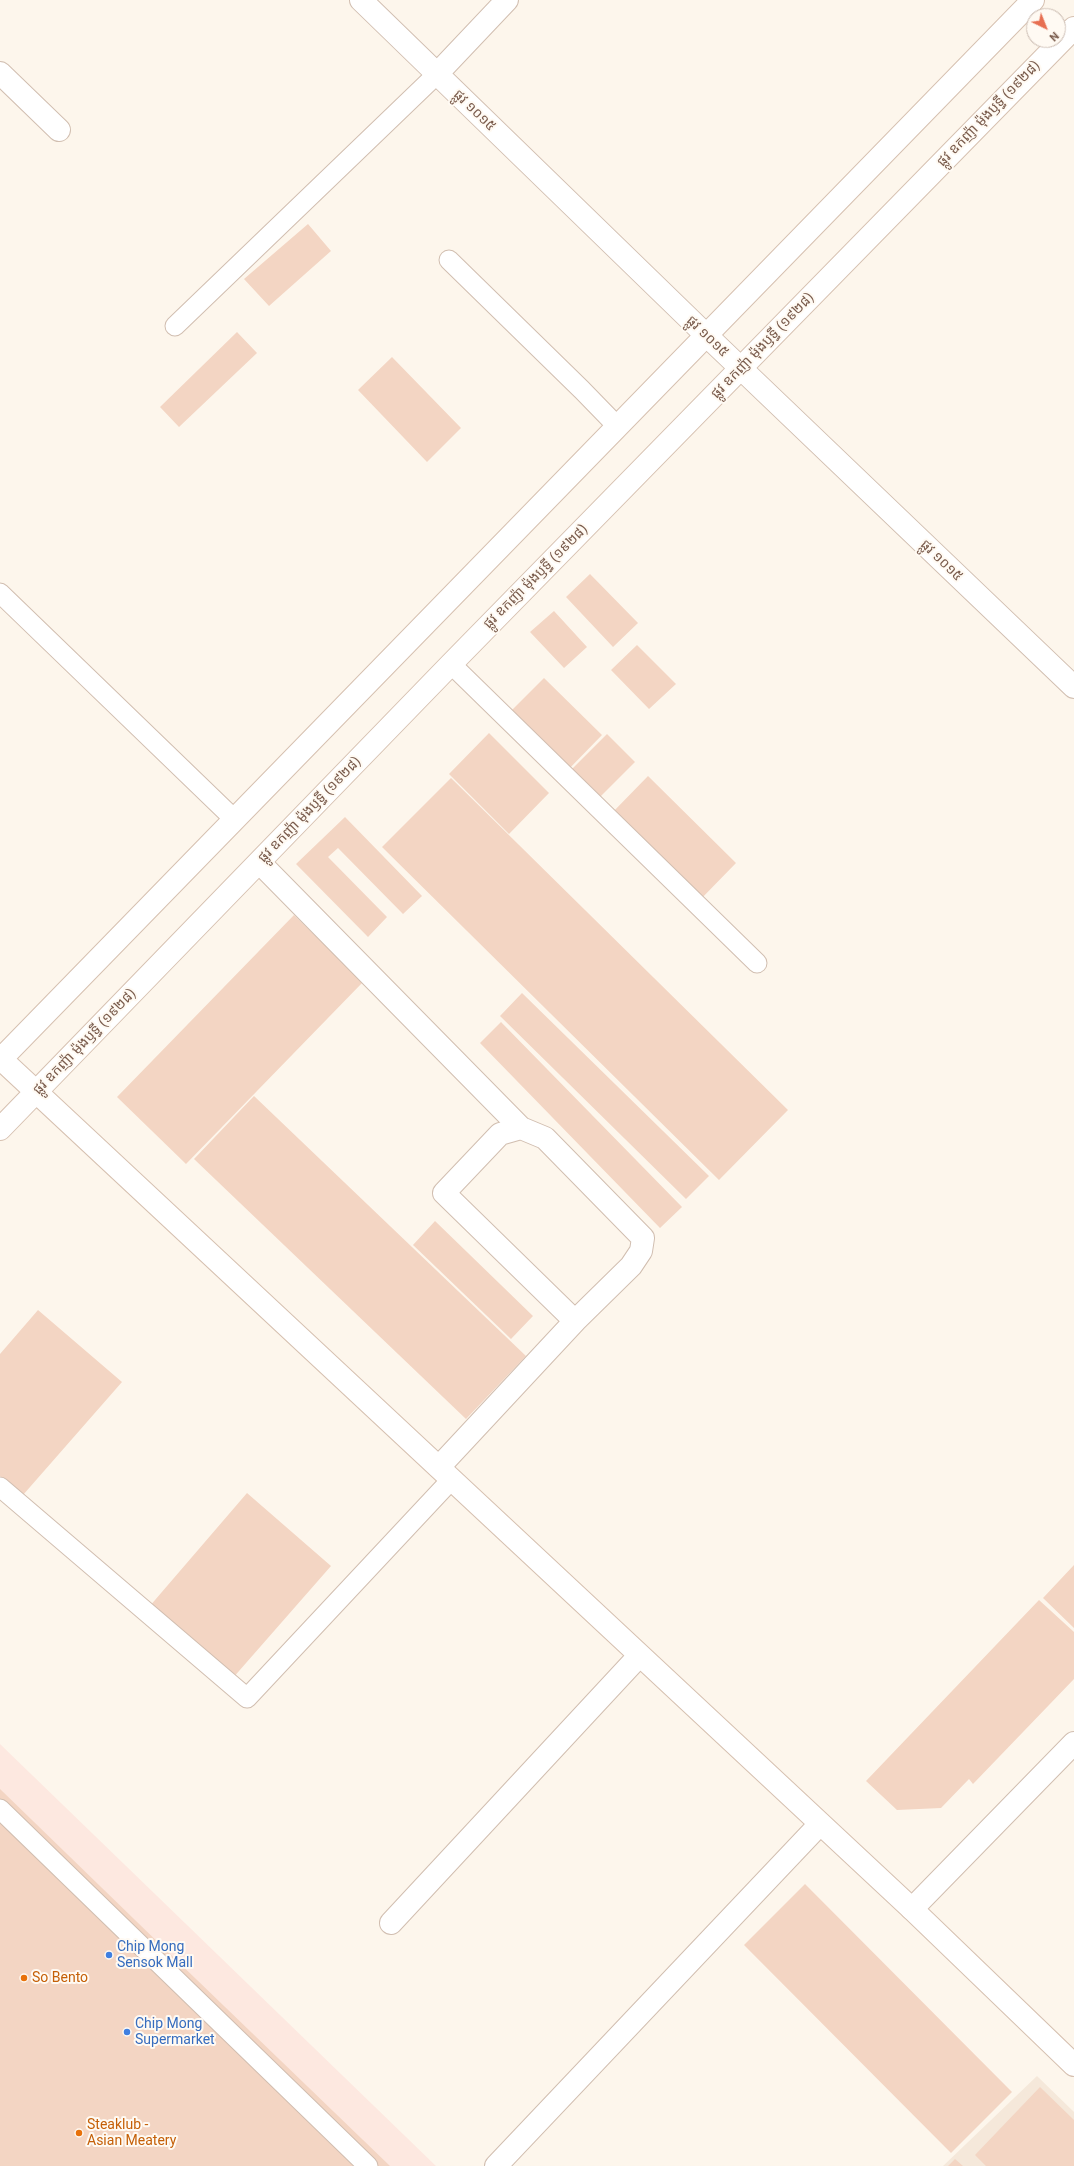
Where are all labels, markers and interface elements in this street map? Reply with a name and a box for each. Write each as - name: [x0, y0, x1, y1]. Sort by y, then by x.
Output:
- north arrow: [1026, 8, 1066, 48]
- text: N: [1047, 29, 1061, 44]
- street label: ផ្លូវ ឧកញ៉ា ម៉ុងឫទ្ធី (១៩២៨): [934, 57, 1044, 171]
- street label: ផ្លូវ ១០១៥: [449, 87, 499, 135]
- street label: ផ្លូវ ឧកញ៉ា ម៉ុងឫទ្ធី (១៩២៨): [708, 289, 818, 403]
- street label: ផ្លូវ ១០១៥: [682, 313, 732, 361]
- street label: ផ្លូវ ឧកញ៉ា ម៉ុងឫទ្ធី (១៩២៨): [480, 521, 592, 633]
- street label: ផ្លូវ ១០១៥: [916, 537, 966, 585]
- street label: ផ្លូវ ឧកញ៉ា ម៉ុងឫទ្ធី (១៩២៨): [255, 753, 365, 867]
- street label: ផ្លូវ ឧកញ៉ា ម៉ុងឫទ្ធី (១៩២៨): [30, 985, 140, 1099]
- place label: Chip Mong Sensok Mall: [117, 1939, 193, 1972]
- marker: Chip Mong Sensok Mall: [104, 1950, 114, 1960]
- place label: So Bento: [32, 1970, 88, 1986]
- marker: So Bento: [19, 1973, 29, 1983]
- place label: Chip Mong Supermarket: [135, 2016, 215, 2048]
- marker: Chip Mong Supermarket: [122, 2027, 132, 2037]
- place label: Steaklub - Asian Meatery: [87, 2117, 176, 2150]
- marker: Steaklub - Asian Meatery: [74, 2128, 84, 2138]

